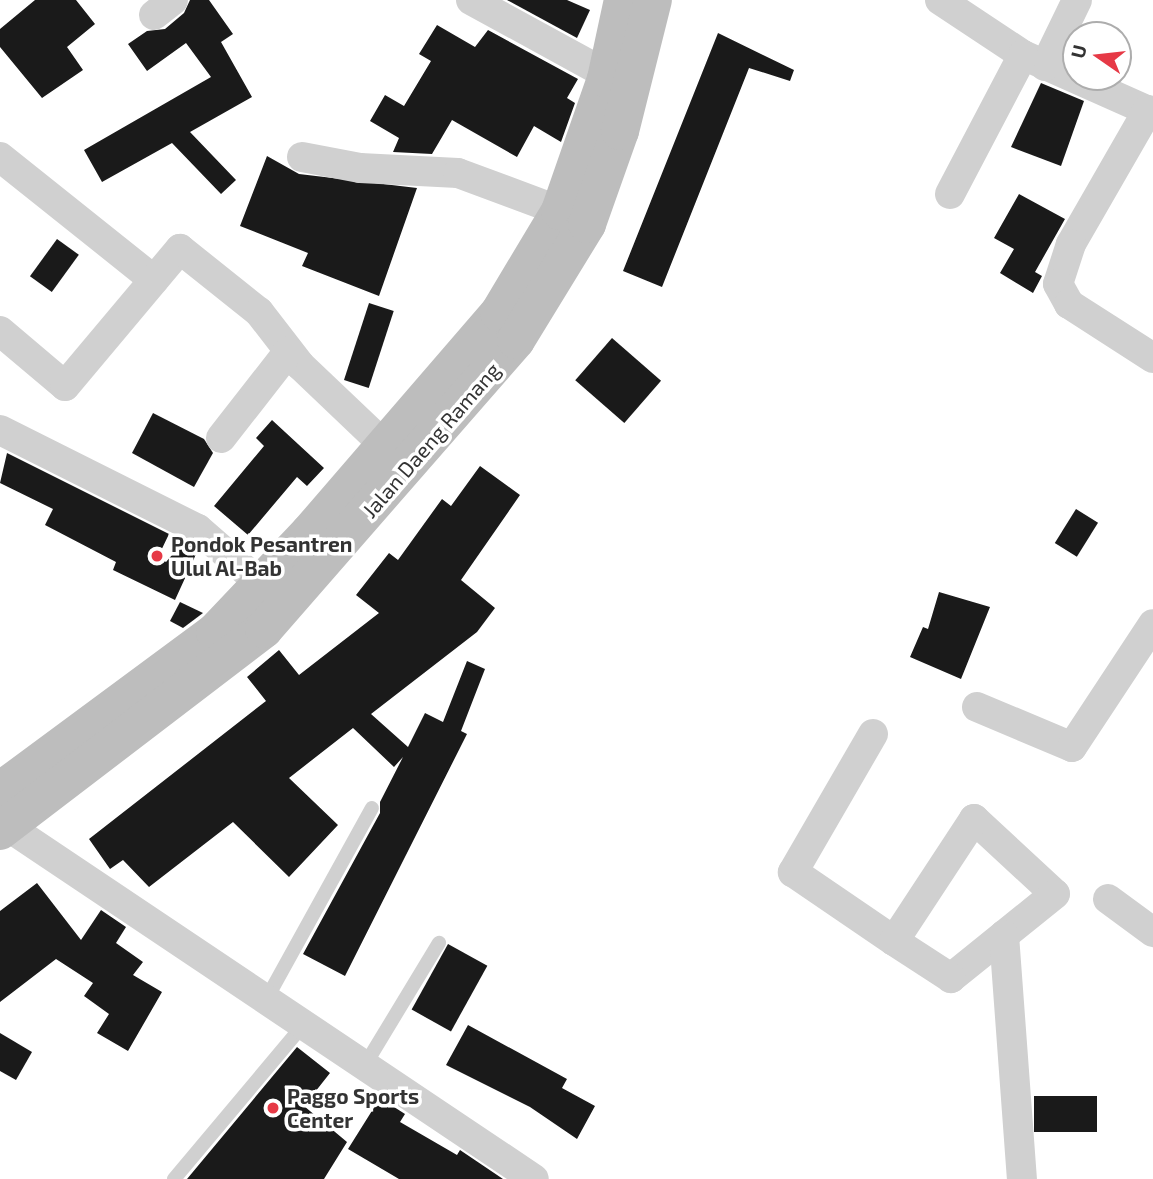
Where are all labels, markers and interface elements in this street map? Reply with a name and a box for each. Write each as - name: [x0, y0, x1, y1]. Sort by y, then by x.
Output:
- north arrow: [1062, 21, 1132, 91]
- text: U: [1065, 42, 1091, 60]
- street label: Jalan Daeng Ramang: [357, 357, 505, 523]
- place label: Pondok Pesantren Ulul Al-Bab: [171, 531, 352, 581]
- marker: Pondok Pesantren Ulul Al-Bab: [149, 548, 165, 564]
- place label: Paggo Sports Center: [287, 1083, 419, 1133]
- marker: Paggo Sports Center: [265, 1100, 281, 1116]

